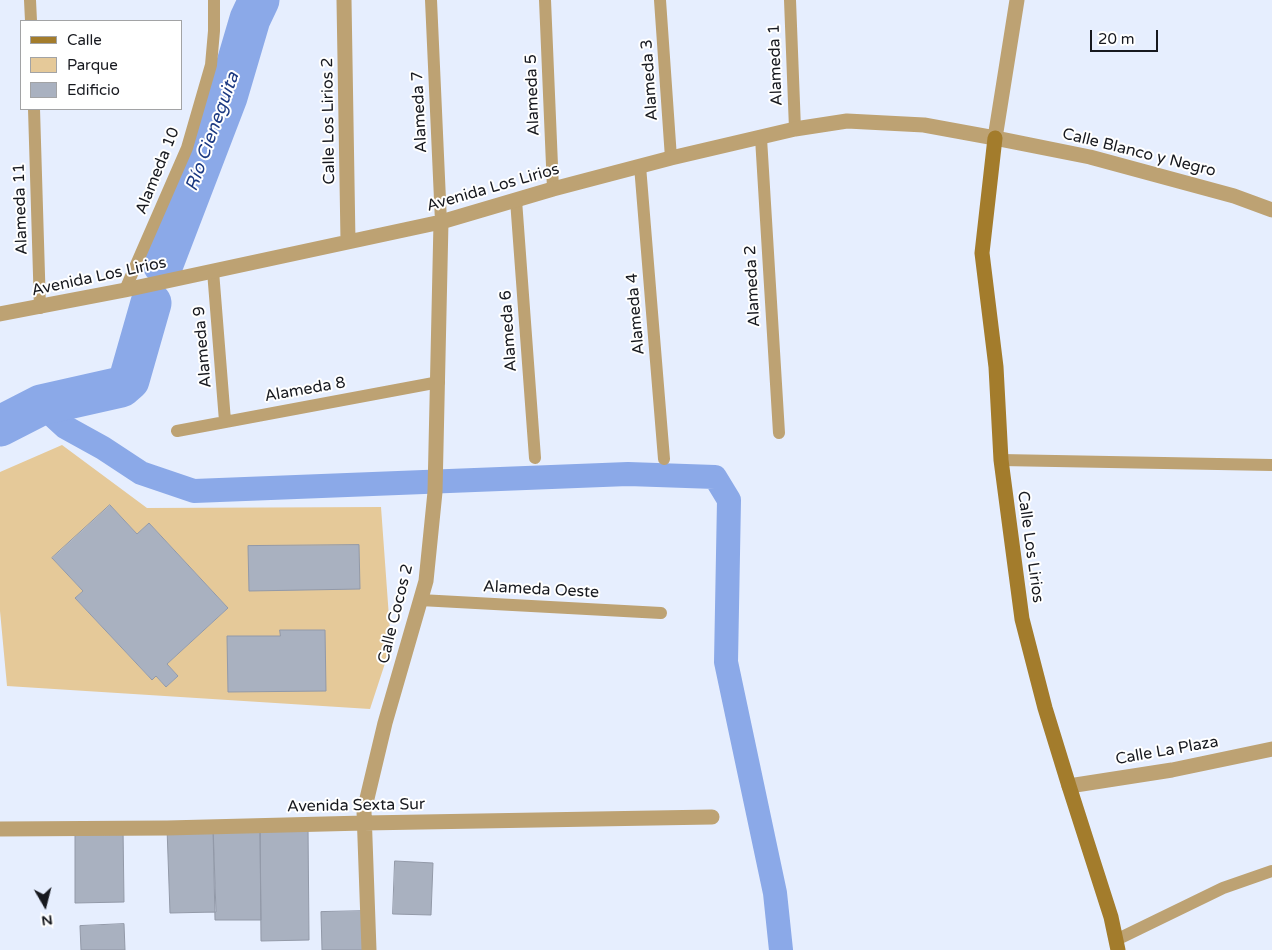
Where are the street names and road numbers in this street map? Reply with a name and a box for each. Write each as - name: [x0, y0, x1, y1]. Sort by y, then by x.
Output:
- street label: Alameda 1: [765, 24, 787, 106]
- street label: Alameda 3: [638, 39, 662, 121]
- street label: Alameda 5: [522, 54, 544, 136]
- street label: Calle Los Lirios 2: [318, 57, 340, 185]
- street label: Alameda 7: [408, 71, 432, 153]
- street label: Alameda 10: [132, 125, 184, 217]
- street label: Calle Blanco y Negro: [1060, 125, 1218, 181]
- street label: Avenida Los Lirios: [424, 160, 562, 216]
- street label: Alameda 11: [10, 163, 32, 255]
- street label: Alameda 2: [741, 245, 765, 327]
- street label: Avenida Los Lirios: [30, 253, 168, 301]
- street label: Alameda 4: [623, 272, 649, 356]
- street label: Alameda 6: [497, 290, 521, 372]
- street label: Alameda 9: [190, 305, 216, 389]
- street label: Alameda 8: [263, 373, 347, 407]
- street label: Calle Los Lirios: [1013, 490, 1047, 604]
- street label: Calle Cocos 2: [374, 562, 418, 666]
- street label: Alameda Oeste: [482, 577, 600, 603]
- street label: Calle La Plaza: [1114, 732, 1220, 770]
- street label: Avenida Sexta Sur: [287, 795, 425, 817]

